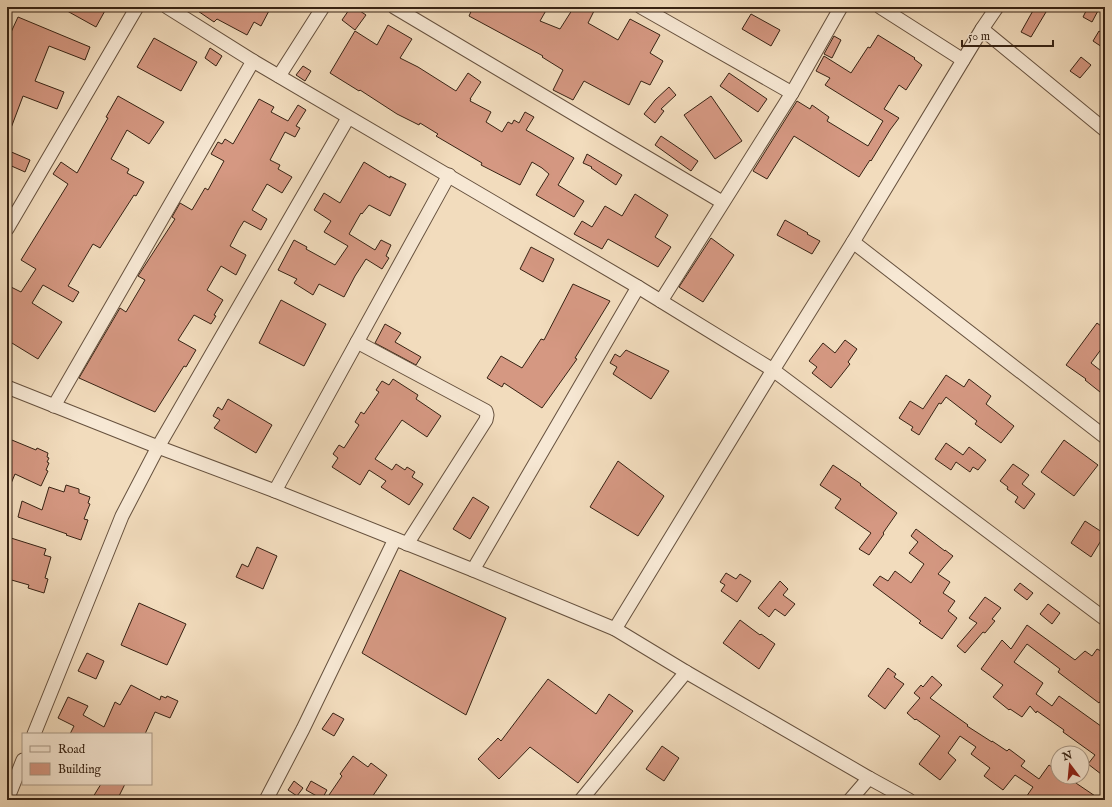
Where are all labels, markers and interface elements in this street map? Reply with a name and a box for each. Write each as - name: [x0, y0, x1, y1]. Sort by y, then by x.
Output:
- scale bar: [962, 22, 1053, 48]
- text: 50 m: [968, 29, 990, 44]
- legend: [22, 733, 152, 785]
- text: Road: [58, 742, 86, 757]
- north arrow: [1050, 745, 1090, 785]
- text: N: [1060, 748, 1074, 765]
- text: Building: [58, 762, 102, 777]

